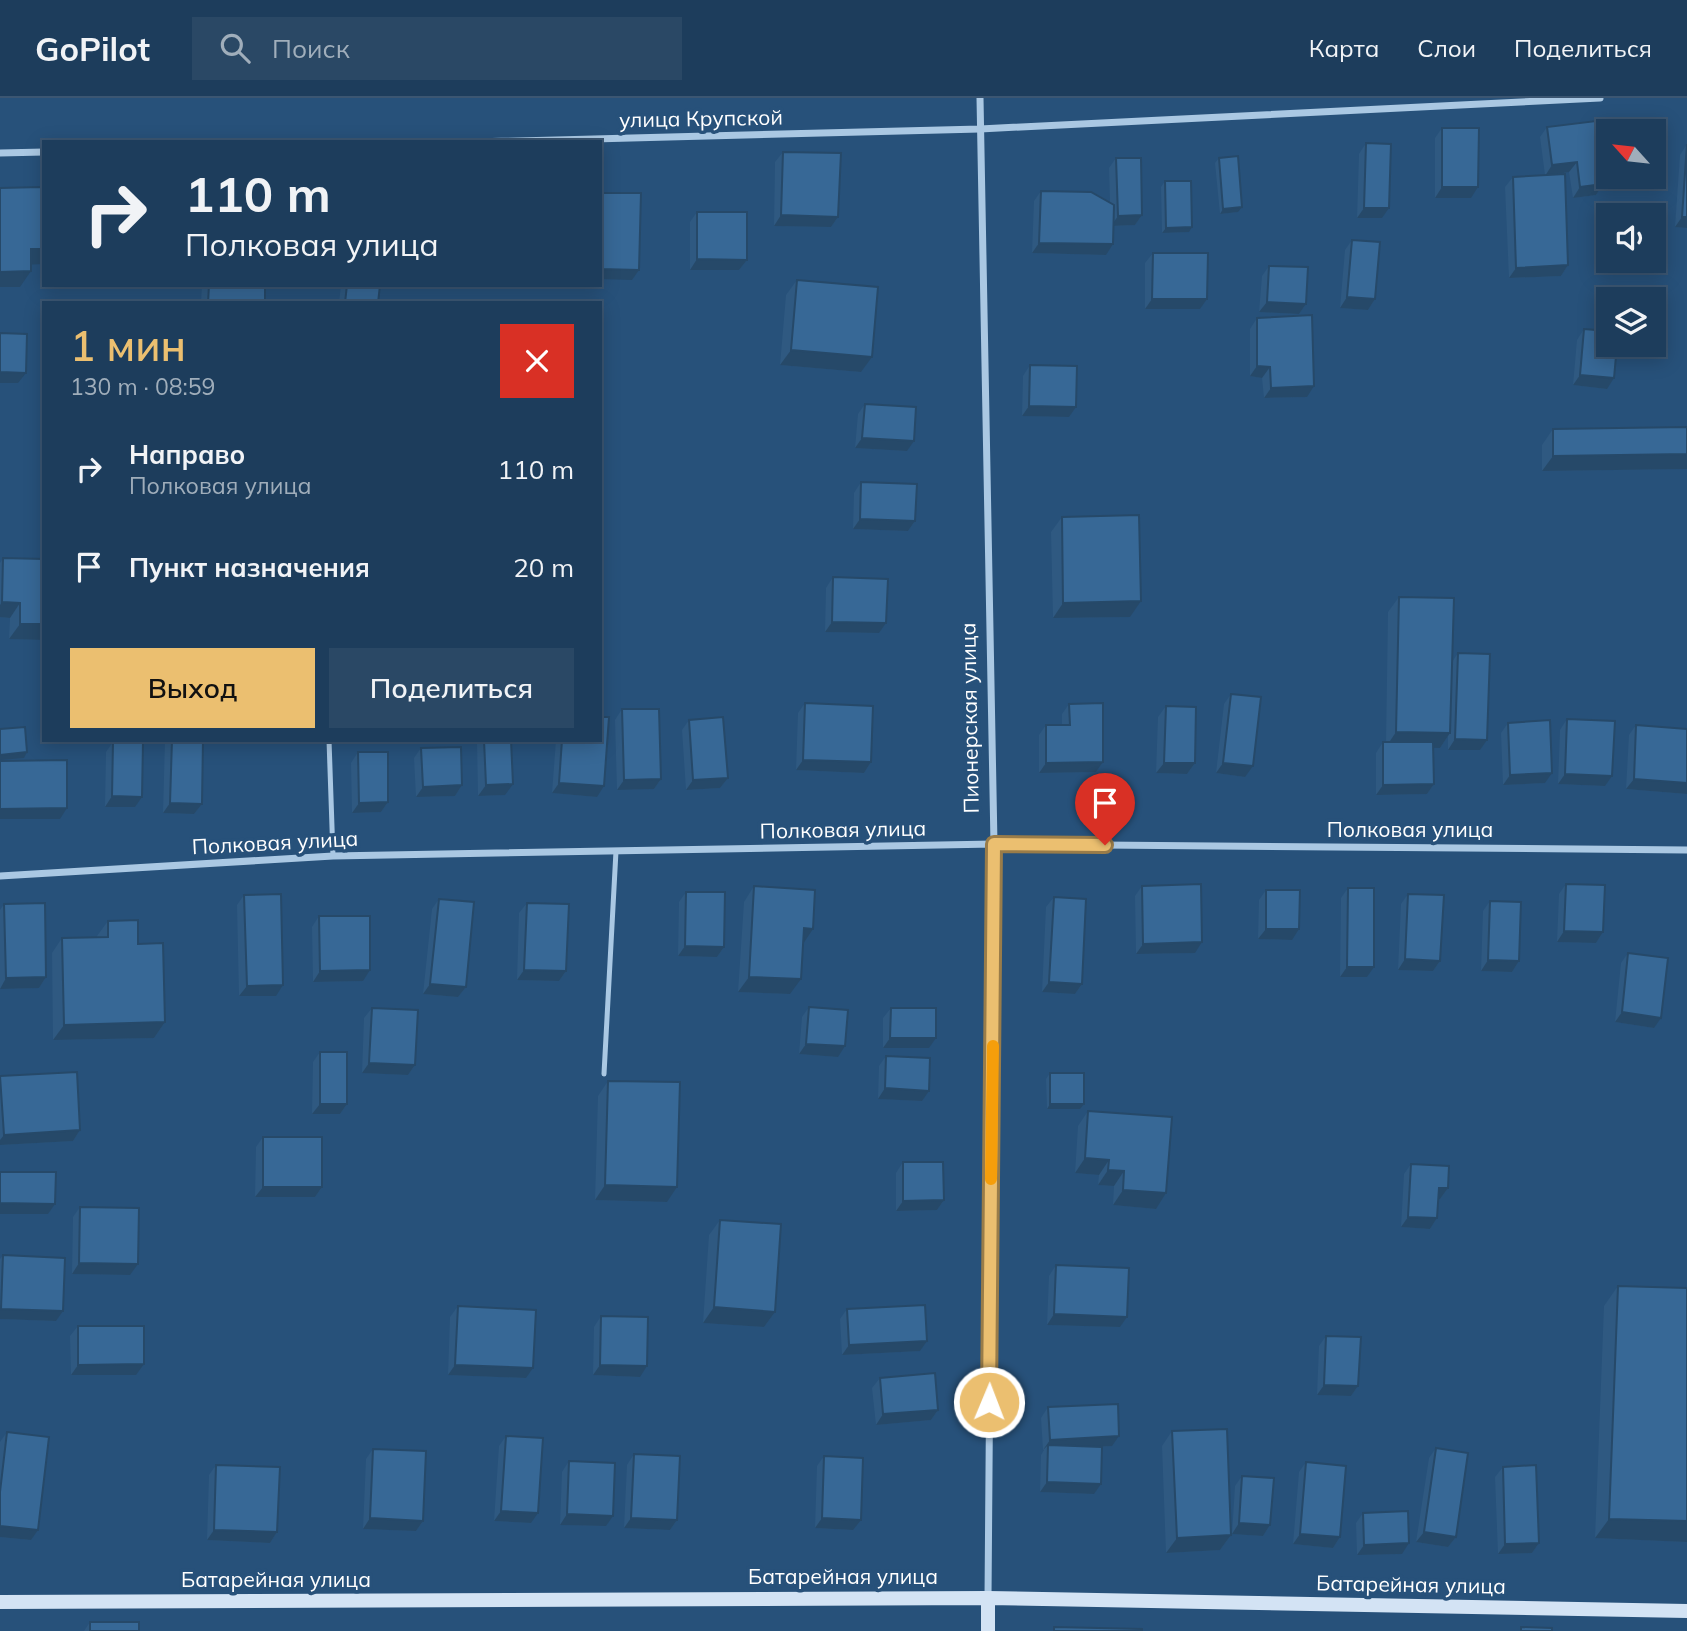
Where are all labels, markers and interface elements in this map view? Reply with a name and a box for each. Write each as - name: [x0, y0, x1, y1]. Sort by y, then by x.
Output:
- search box: [192, 17, 682, 80]
- text: GoPilot: [35, 28, 150, 69]
- icon: search: [216, 29, 254, 67]
- text: Поиск: [272, 32, 350, 65]
- text: Карта: [1309, 33, 1379, 63]
- text: Слои: [1417, 33, 1476, 63]
- text: Поделиться: [1514, 33, 1652, 63]
- street label: улица Крупской: [619, 104, 783, 132]
- north arrow: [1596, 119, 1666, 189]
- map controls: [1596, 119, 1666, 357]
- text: 110 m: [185, 163, 331, 224]
- icon: right: [70, 168, 161, 259]
- button: sound: [1596, 203, 1666, 273]
- text: Полковая улица: [185, 224, 439, 264]
- button: layers: [1596, 287, 1666, 357]
- text: 1 мин: [70, 319, 186, 372]
- button: close: [500, 324, 574, 398]
- text: 130 m · 08:59: [70, 372, 215, 401]
- text: Направо: [129, 438, 245, 471]
- icon: right: [70, 450, 108, 488]
- text: 110 m: [498, 453, 574, 486]
- text: Полковая улица: [129, 471, 311, 500]
- icon: arrive: [70, 548, 108, 586]
- text: Пункт назначения: [129, 551, 370, 584]
- text: 20 m: [513, 551, 574, 584]
- street label: Пионерская улица: [954, 622, 984, 814]
- button: Выход: [70, 648, 315, 728]
- button: Поделиться: [329, 648, 574, 728]
- pin: [1075, 773, 1135, 845]
- icon: arrive: [1086, 784, 1124, 822]
- street label: Полковая улица: [759, 815, 927, 843]
- street label: Полковая улица: [1327, 816, 1493, 842]
- street label: Полковая улица: [191, 825, 359, 859]
- position arrow: [952, 1365, 1026, 1439]
- street label: Батарейная улица: [748, 1563, 938, 1589]
- street label: Батарейная улица: [181, 1566, 371, 1592]
- street label: Батарейная улица: [1316, 1569, 1506, 1599]

